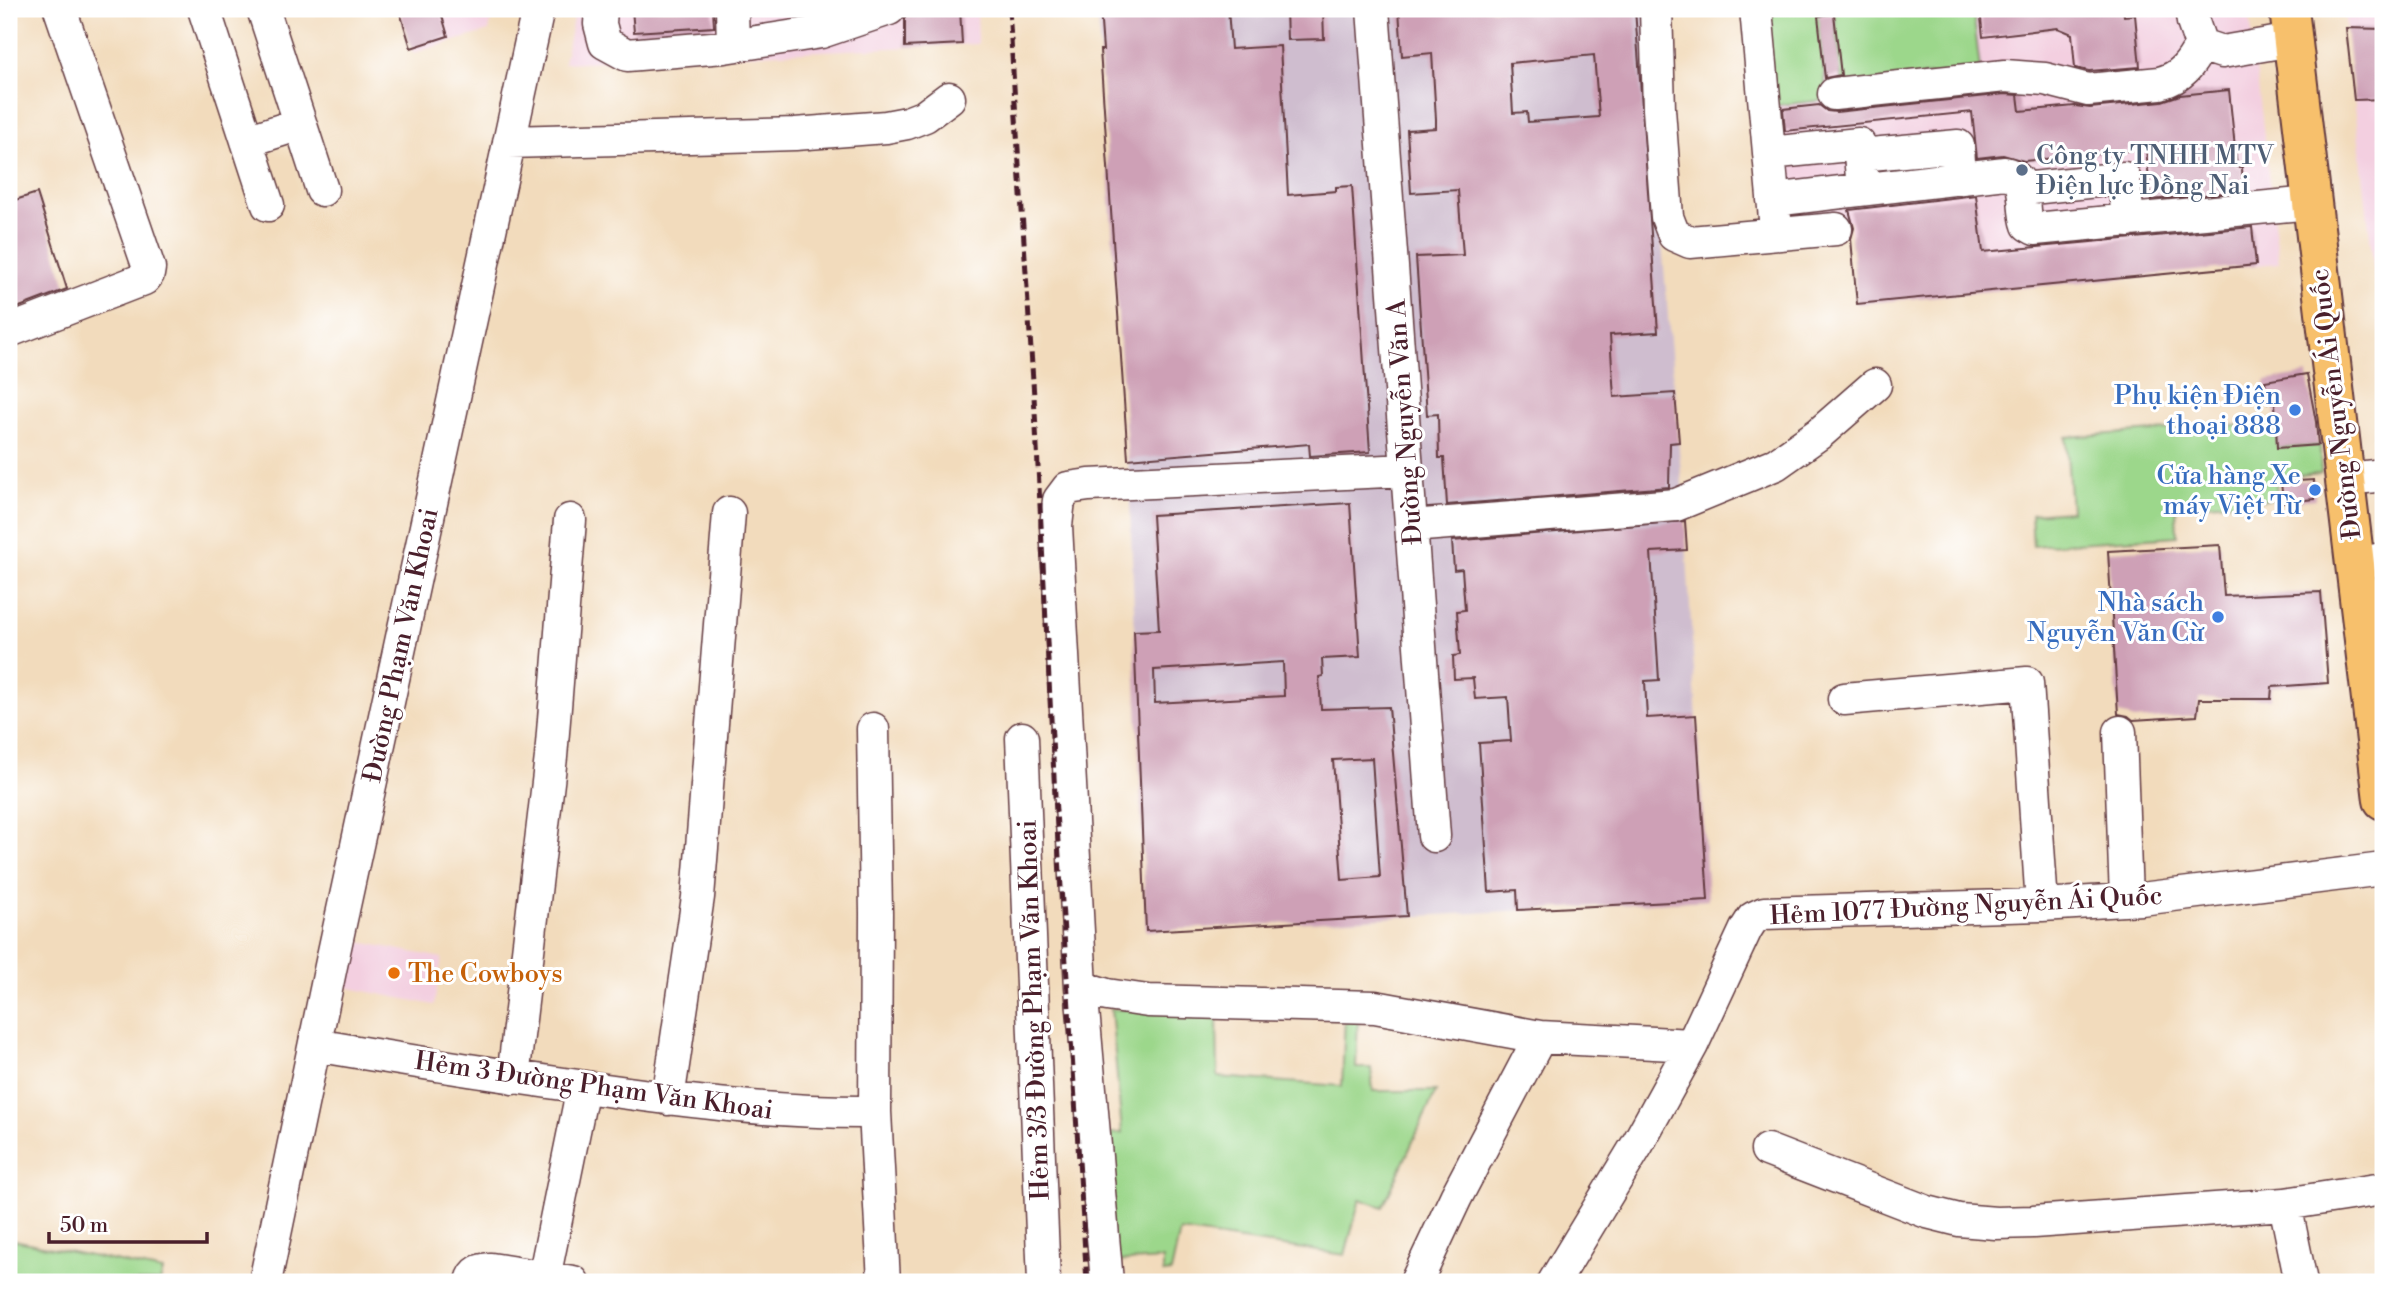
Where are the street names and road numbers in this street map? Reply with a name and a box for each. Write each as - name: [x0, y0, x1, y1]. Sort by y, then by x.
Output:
- street label: Đường Nguyễn Ái Quốc: [2302, 267, 2368, 541]
- street label: Đường Nguyễn Văn A: [1380, 297, 1430, 546]
- street label: Đường Phạm Văn Khoai: [356, 505, 446, 785]
- street label: Hẻm 3/3 Đường Phạm Văn Khoai: [1011, 819, 1057, 1201]
- street label: Hẻm 1077 Đường Nguyễn Ái Quốc: [1769, 878, 2163, 932]
- street label: Hẻm 3 Đường Phạm Văn Khoai: [413, 1045, 775, 1127]

